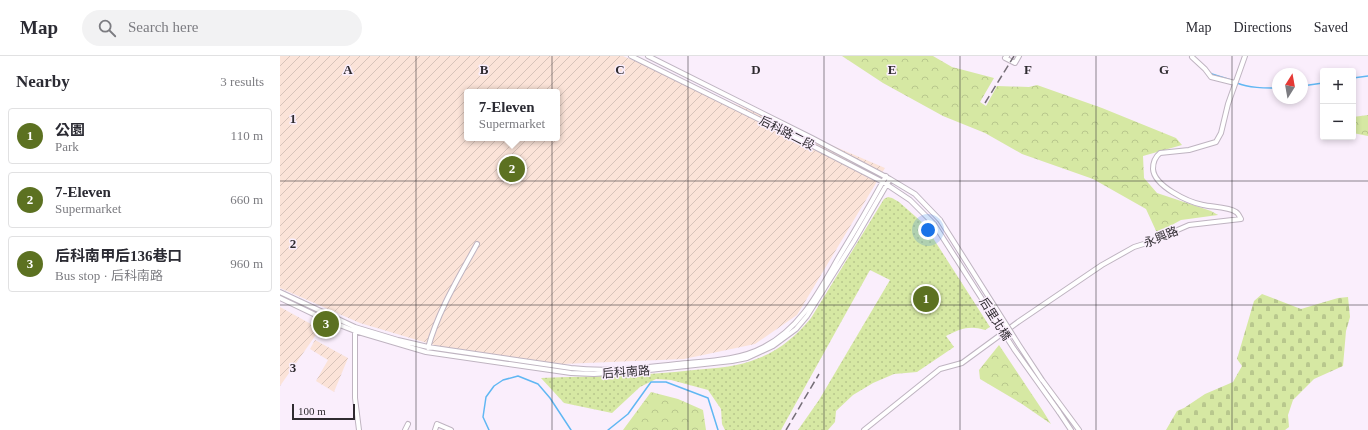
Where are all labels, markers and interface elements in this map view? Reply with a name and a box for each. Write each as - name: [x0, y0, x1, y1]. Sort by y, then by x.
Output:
- search box: [82, 10, 362, 46]
- text: Map: [20, 17, 58, 38]
- icon: search: [96, 17, 118, 39]
- text: Search here: [128, 19, 198, 35]
- text: Map: [1186, 20, 1211, 35]
- text: Directions: [1233, 20, 1292, 35]
- text: Saved: [1314, 20, 1348, 35]
- text: A: [343, 62, 353, 77]
- text: B: [480, 62, 489, 77]
- text: C: [615, 62, 625, 77]
- text: D: [751, 62, 761, 77]
- text: E: [888, 62, 896, 77]
- text: F: [1024, 62, 1032, 77]
- text: G: [1159, 62, 1169, 77]
- north arrow: [1272, 68, 1308, 104]
- map controls: [1320, 68, 1356, 140]
- button: +: [1320, 68, 1356, 104]
- text: Nearby: [16, 72, 70, 91]
- text: 3 results: [220, 74, 264, 89]
- popup: [464, 89, 560, 141]
- text: 7-Eleven: [479, 99, 535, 115]
- button: −: [1320, 104, 1356, 140]
- text: 1: [290, 111, 296, 126]
- street label: 后科路二段: [757, 113, 817, 153]
- text: Supermarket: [479, 116, 545, 131]
- text: 公園: [55, 122, 85, 138]
- text: 1: [27, 128, 33, 143]
- text: 110 m: [231, 128, 263, 143]
- text: Park: [55, 139, 79, 154]
- pin: 2: [499, 154, 525, 184]
- text: 7-Eleven: [55, 184, 111, 200]
- text: 2: [27, 192, 33, 207]
- text: 660 m: [230, 192, 263, 207]
- text: Supermarket: [55, 201, 121, 216]
- your location: [918, 220, 938, 240]
- street label: 永興路: [1142, 224, 1180, 250]
- text: 2: [290, 236, 296, 251]
- text: 后科南甲后136巷口: [55, 248, 183, 264]
- text: 3: [27, 256, 33, 271]
- text: 960 m: [230, 256, 263, 271]
- text: Bus stop · 后科南路: [55, 268, 163, 283]
- pin: 1: [913, 284, 939, 314]
- street label: 后里北橋: [976, 295, 1014, 343]
- pin: 3: [313, 309, 339, 339]
- text: 3: [290, 360, 297, 375]
- street label: 后科南路: [602, 363, 650, 381]
- scale bar: [292, 402, 355, 421]
- text: 100 m: [298, 405, 326, 417]

